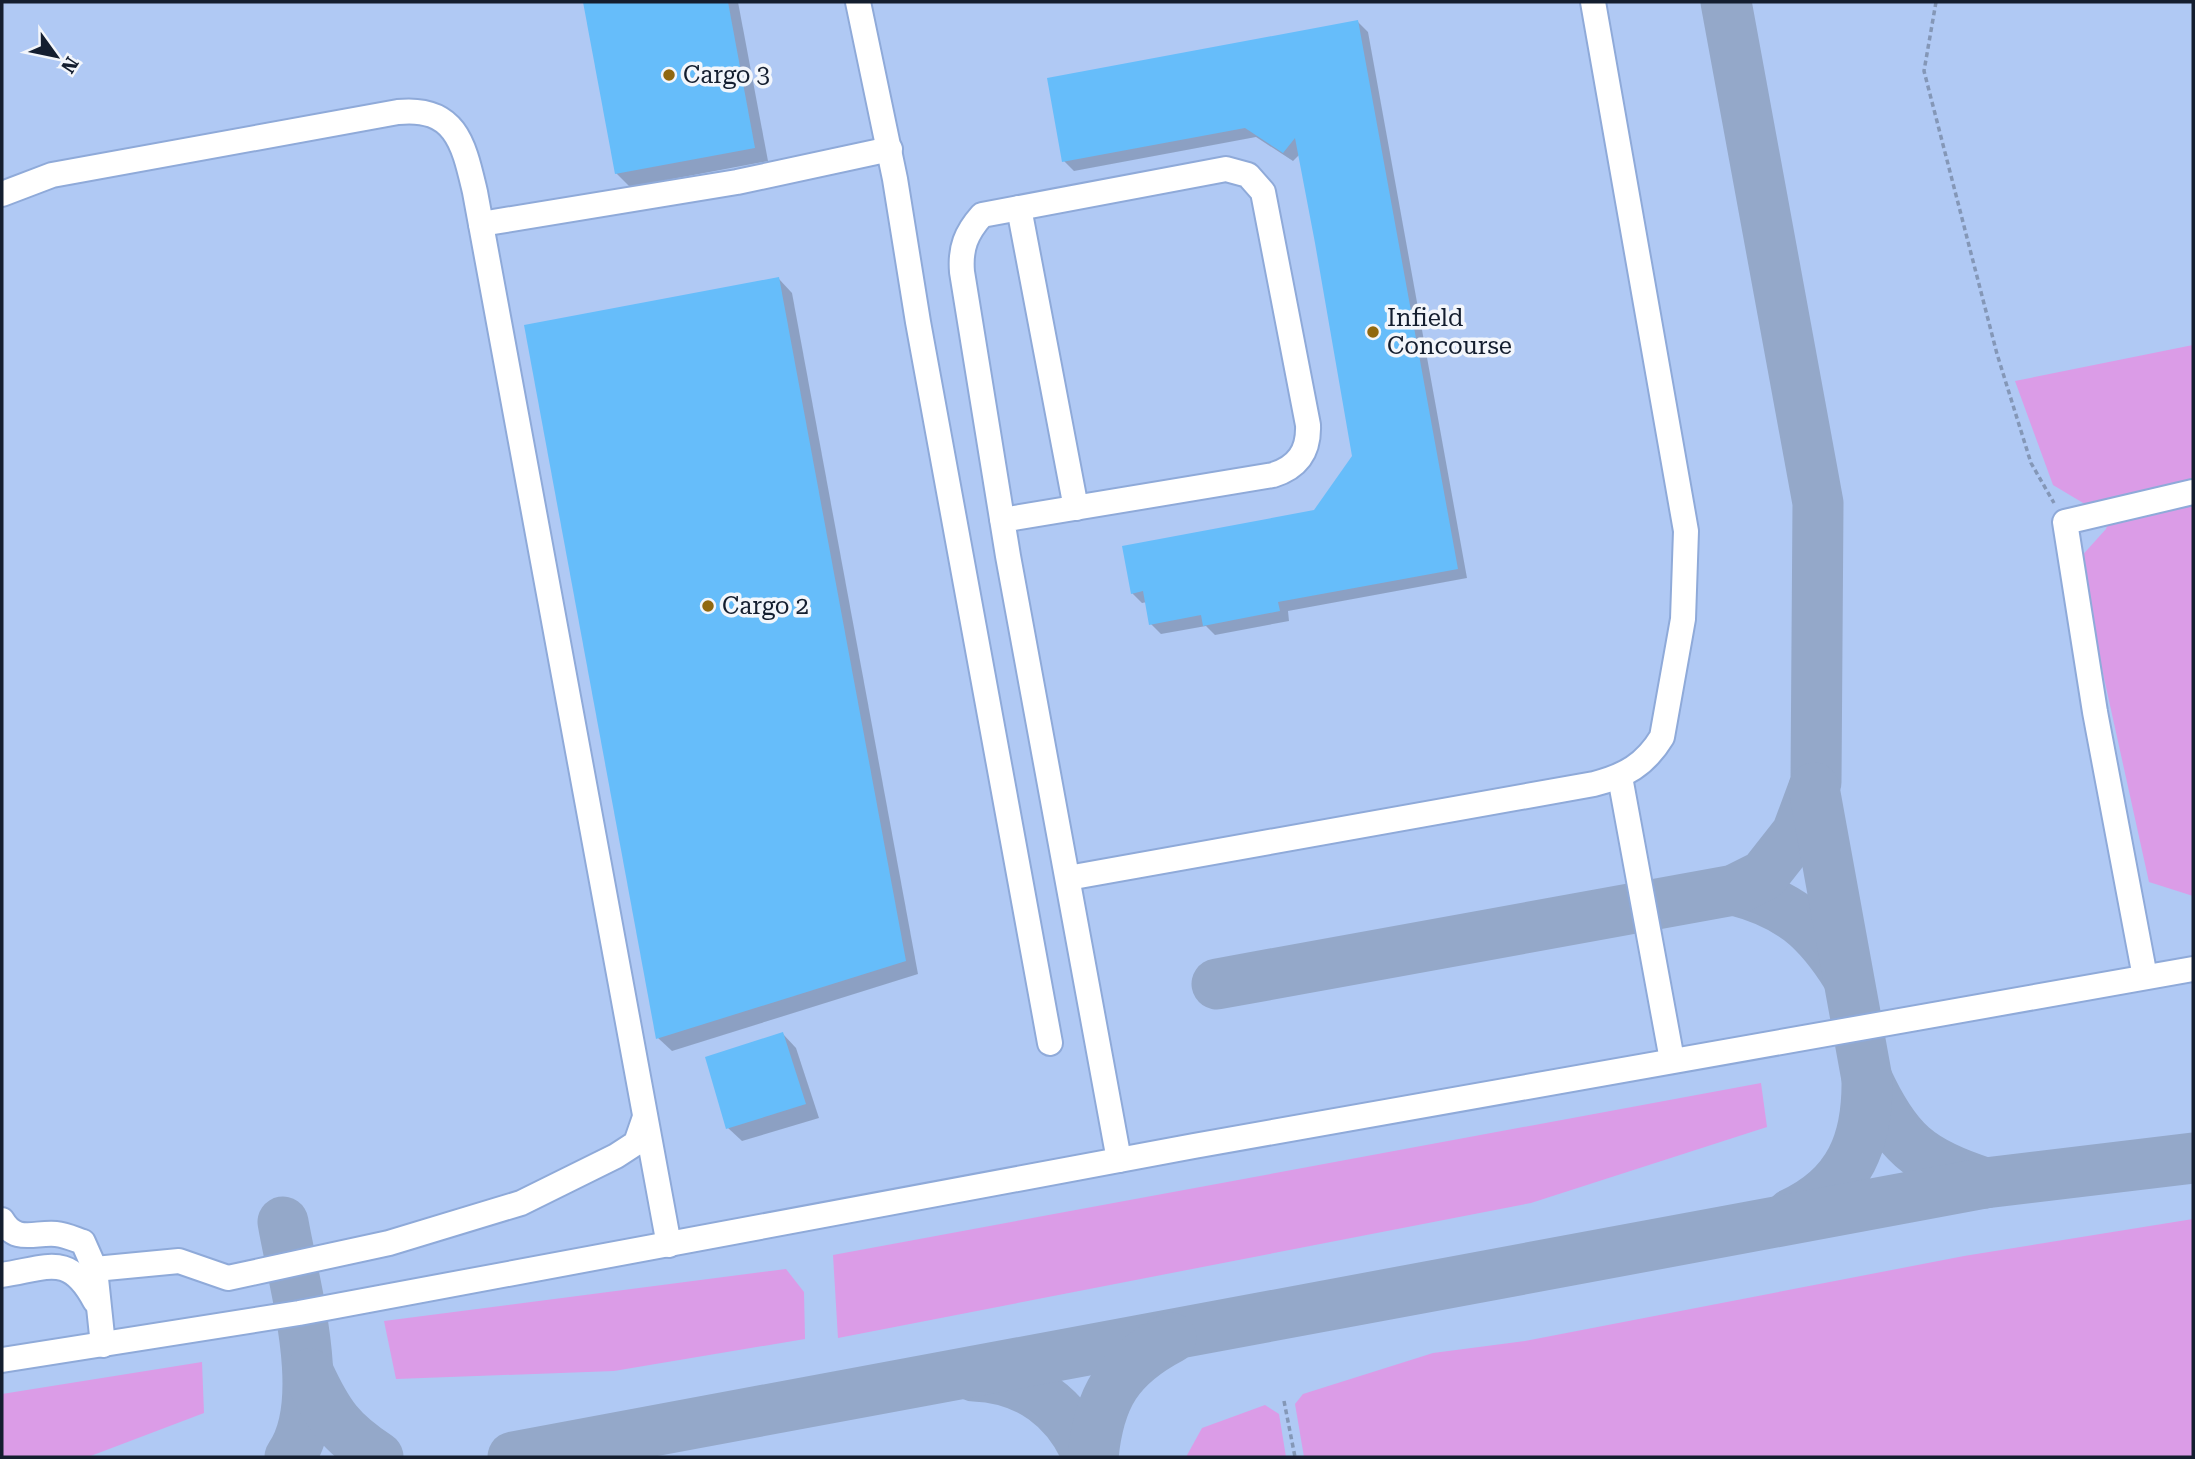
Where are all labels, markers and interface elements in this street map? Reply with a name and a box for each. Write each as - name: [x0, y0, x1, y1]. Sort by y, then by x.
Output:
- north arrow: [21, 21, 91, 91]
- text: N: [56, 53, 83, 78]
- place label: Cargo 3: [683, 61, 770, 89]
- marker: Cargo 3: [661, 67, 677, 83]
- place label: Infield Concourse: [1387, 304, 1512, 360]
- marker: Infield Concourse: [1365, 324, 1381, 340]
- place label: Cargo 2: [722, 592, 809, 620]
- marker: Cargo 2: [700, 598, 716, 614]

